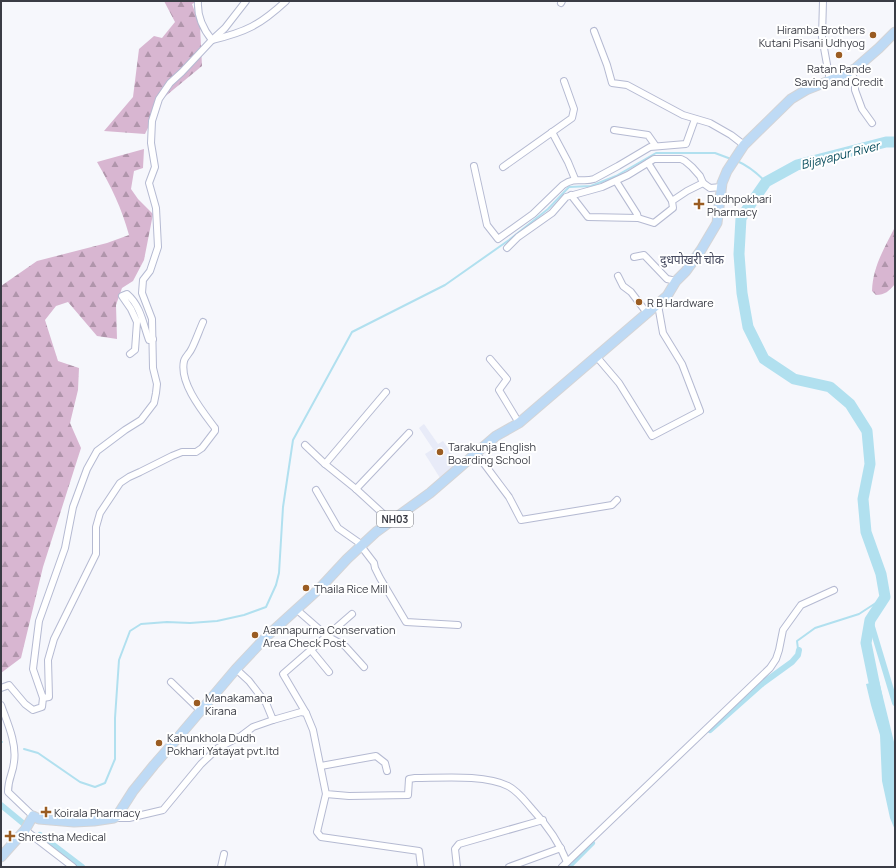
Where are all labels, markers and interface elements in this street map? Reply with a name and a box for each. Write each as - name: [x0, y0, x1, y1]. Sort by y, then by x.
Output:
- place label: Hiramba Brothers Kutani Pisani Udhyog: [759, 22, 865, 50]
- marker: Hiramba Brothers Kutani Pisani Udhyog: [868, 30, 878, 40]
- marker: Ratan Pande Saving and Credit: [834, 50, 844, 60]
- place label: Ratan Pande Saving and Credit: [794, 61, 884, 89]
- water label: Bijayapur River: [799, 137, 883, 173]
- place label: Dudhpokhari Pharmacy: [707, 191, 772, 219]
- marker: Dudhpokhari Pharmacy: [694, 199, 704, 209]
- district label: दुधपोखरी चोक: [660, 251, 725, 268]
- place label: R B Hardware: [647, 295, 714, 310]
- marker: R B Hardware: [634, 297, 644, 307]
- place label: Tarakunja English Boarding School: [448, 439, 536, 467]
- marker: Tarakunja English Boarding School: [435, 447, 445, 457]
- road number: NH03: [377, 511, 413, 527]
- place label: Thaila Rice Mill: [314, 581, 388, 596]
- marker: Thaila Rice Mill: [301, 583, 311, 593]
- place label: Aannapurna Conservation Area Check Post: [263, 622, 396, 650]
- marker: Aannapurna Conservation Area Check Post: [250, 630, 260, 640]
- place label: Manakamana Kirana: [205, 690, 273, 718]
- marker: Manakamana Kirana: [192, 698, 202, 708]
- place label: Kahunkhola Dudh Pokhari Yatayat pvt.ltd: [167, 730, 279, 758]
- marker: Kahunkhola Dudh Pokhari Yatayat pvt.ltd: [154, 738, 164, 748]
- place label: Koirala Pharmacy: [54, 805, 140, 820]
- marker: Koirala Pharmacy: [41, 807, 51, 817]
- place label: Shrestha Medical: [18, 829, 106, 844]
- marker: Shrestha Medical: [5, 831, 15, 841]

